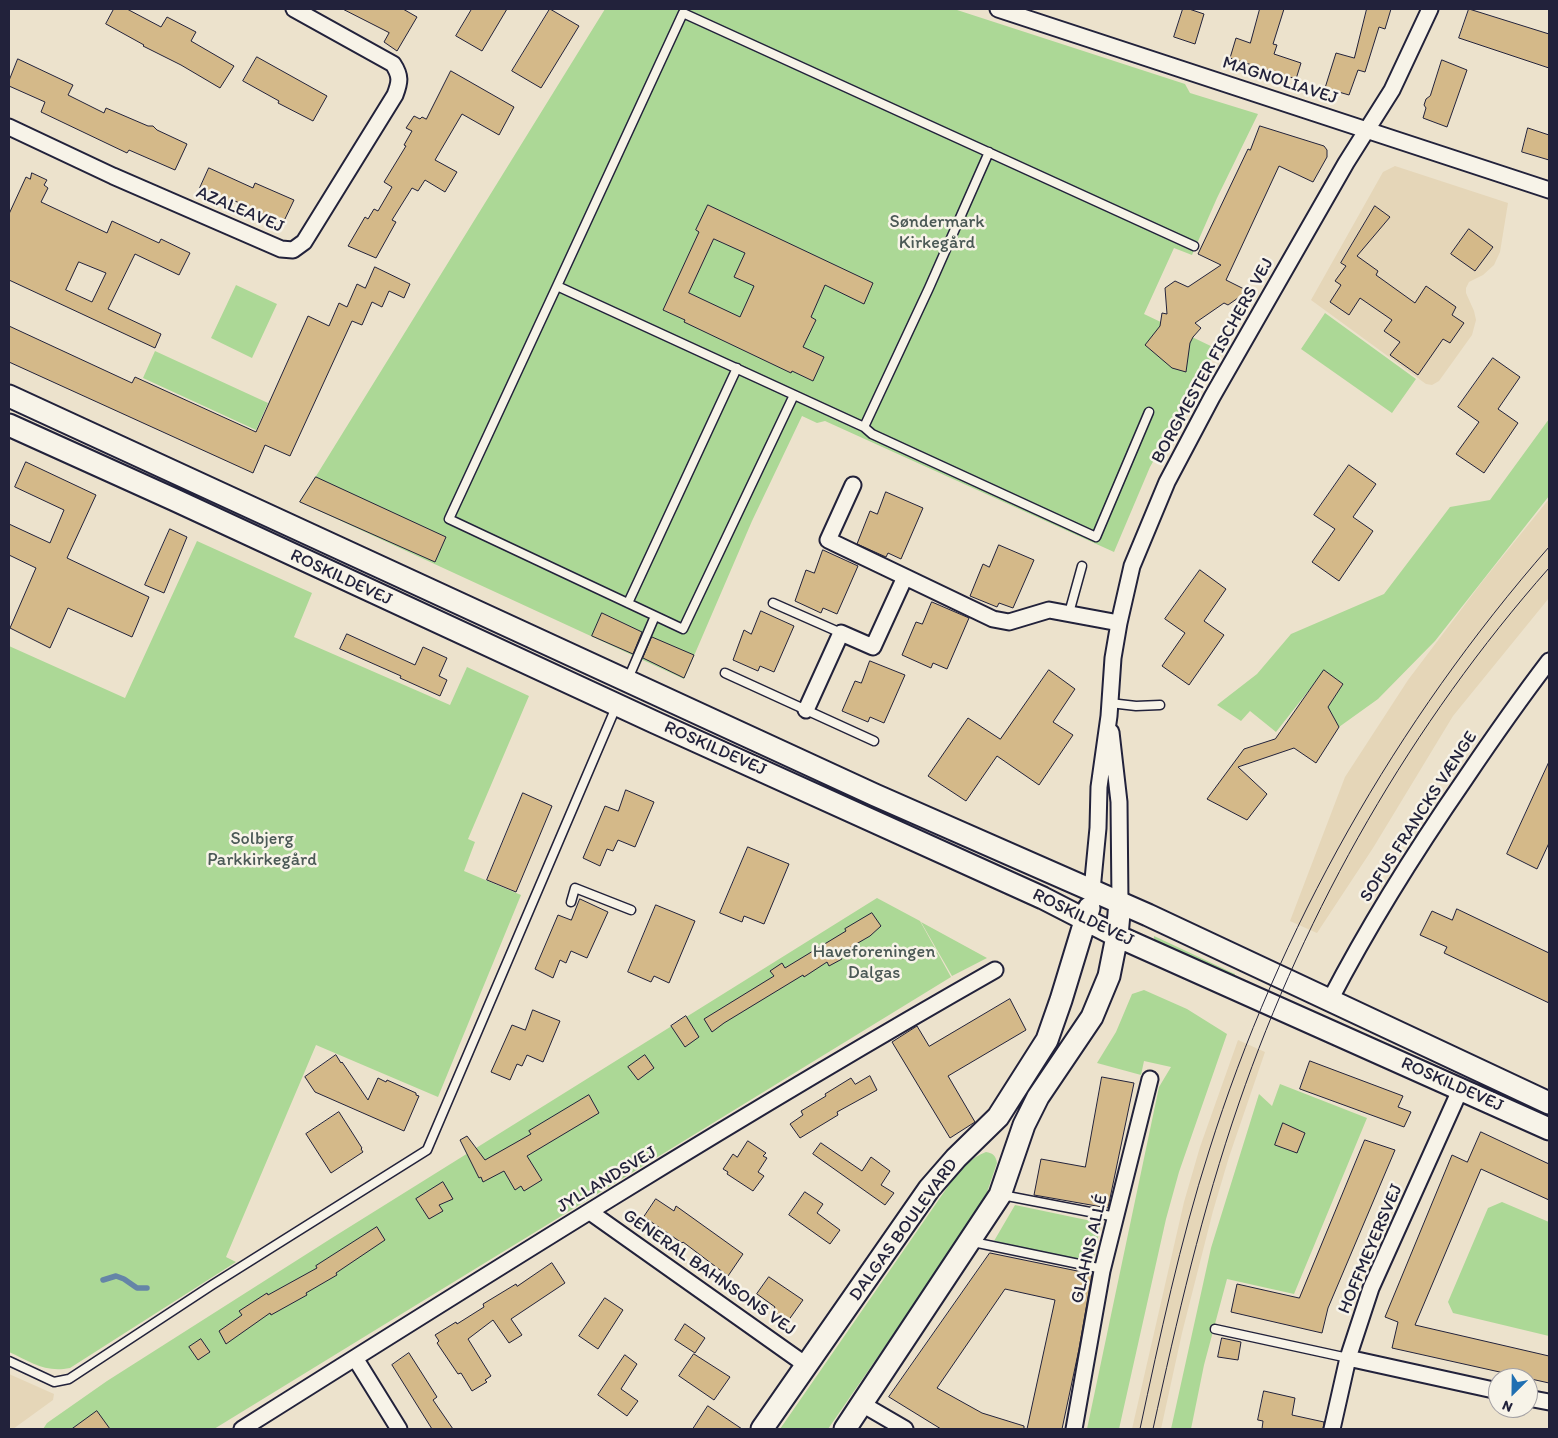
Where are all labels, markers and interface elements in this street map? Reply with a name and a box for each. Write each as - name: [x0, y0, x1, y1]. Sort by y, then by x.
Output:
- street label: MAGNOLIAVEJ: [1220, 52, 1340, 110]
- street label: AZALEAVEJ: [193, 182, 287, 238]
- park label: Søndermark Kirkegård: [890, 211, 984, 253]
- street label: BORGMESTER FISCHERS VEJ: [1147, 254, 1279, 468]
- street label: ROSKILDEVEJ: [287, 545, 395, 611]
- street label: ROSKILDEVEJ: [660, 717, 770, 781]
- street label: SOFUS FRANCKS VÆNGE: [1356, 727, 1482, 907]
- park label: Solbjerg Parkkirkegård: [207, 828, 317, 871]
- street label: ROSKILDEVEJ: [1029, 884, 1137, 952]
- park label: Haveforeningen Dalgas: [813, 941, 935, 984]
- street label: ROSKILDEVEJ: [1397, 1053, 1507, 1117]
- street label: JYLLANDSVEJ: [553, 1142, 661, 1218]
- street label: DALGAS BOULEVARD: [845, 1155, 963, 1305]
- street label: HOFFMEYERSVEJ: [1334, 1181, 1408, 1317]
- street label: GLAHNS ALLÉ: [1067, 1192, 1113, 1306]
- street label: GENERAL BAHNSONS VEJ: [618, 1205, 800, 1341]
- north arrow: [1488, 1368, 1538, 1418]
- text: N: [1500, 1397, 1515, 1416]

